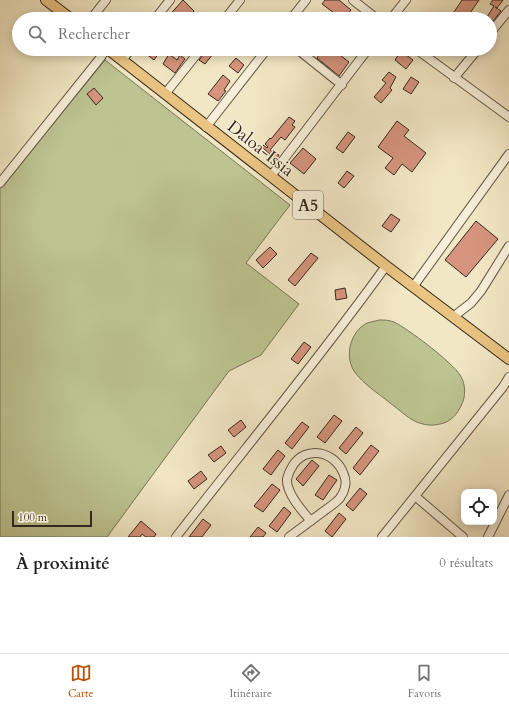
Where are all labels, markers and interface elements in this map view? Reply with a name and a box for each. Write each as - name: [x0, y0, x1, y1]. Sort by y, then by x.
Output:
- search box: [12, 12, 497, 56]
- icon: search: [26, 23, 48, 45]
- text: Rechercher: [58, 24, 130, 44]
- street label: Daloa-Issia: [223, 115, 299, 182]
- road number: A5: [293, 191, 323, 219]
- map controls: [461, 489, 497, 525]
- button: locate: [461, 489, 497, 525]
- scale bar: [12, 509, 92, 528]
- text: 100 m: [18, 510, 47, 525]
- text: À proximité: [16, 552, 110, 575]
- text: 0 résultats: [439, 554, 493, 572]
- tab: Carte: [68, 662, 94, 701]
- tab: Itinéraire: [229, 662, 272, 701]
- tab: Favoris: [408, 662, 441, 701]

